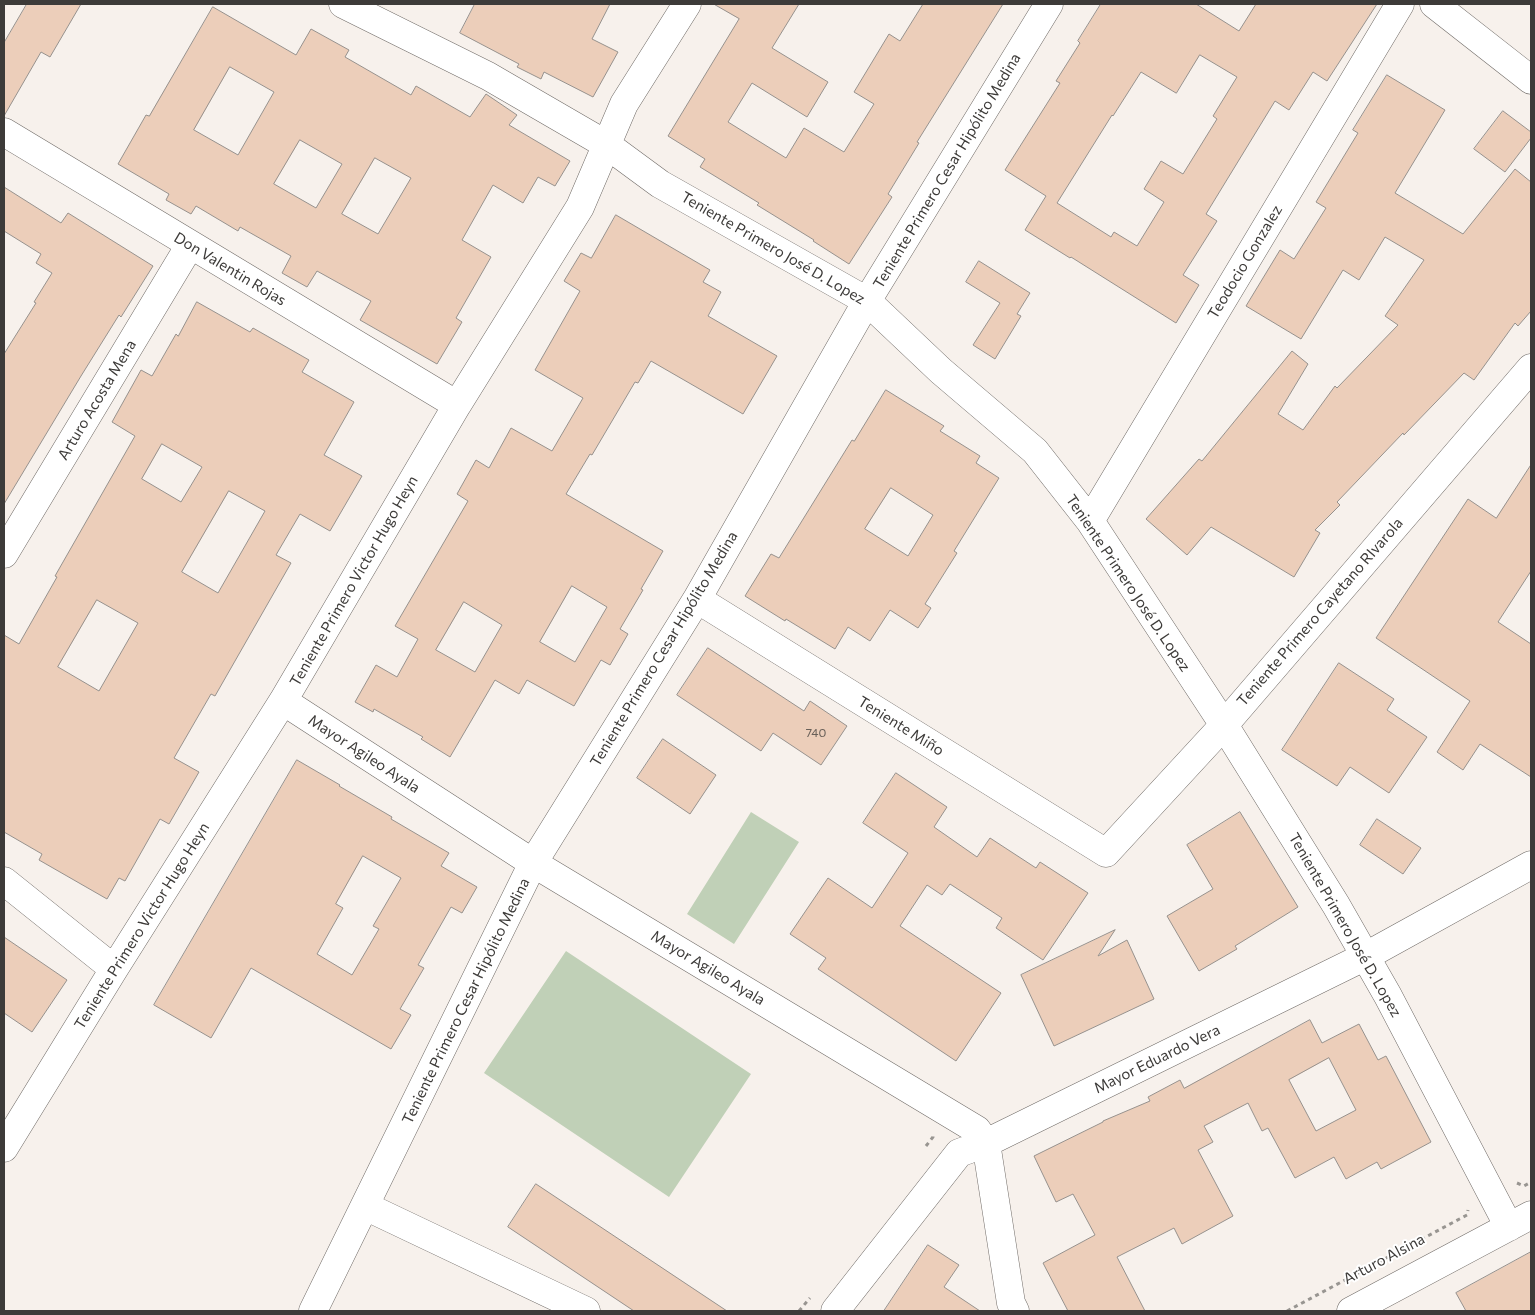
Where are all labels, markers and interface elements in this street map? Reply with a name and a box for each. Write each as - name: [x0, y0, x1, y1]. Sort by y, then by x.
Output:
- street label: Teniente Primero Cesar Hipólito Medina: [869, 50, 1025, 292]
- street label: Teniente Primero José D. Lopez: [678, 188, 868, 308]
- street label: Teodocio Gonzalez: [1204, 202, 1286, 322]
- street label: Don Valentin Rojas: [171, 228, 289, 310]
- street label: Arturo Acosta Mena: [54, 337, 140, 463]
- street label: Teniente Primero Victor Hugo Heyn: [286, 473, 422, 689]
- street label: Teniente Primero José D. Lopez: [1062, 491, 1194, 675]
- street label: Teniente Primero Cayetano RIvarola: [1233, 514, 1407, 710]
- street label: Teniente Primero Cesar Hipólito Medina: [586, 528, 742, 770]
- street label: Teniente Miño: [855, 692, 947, 760]
- street label: Mayor Agileo Ayala: [305, 711, 423, 797]
- house number: 740: [806, 726, 826, 740]
- street label: Teniente Primero Victor Hugo Heyn: [71, 819, 213, 1033]
- street label: Teniente Primero José D. Lopez: [1285, 830, 1405, 1020]
- street label: Teniente Primero Cesar Hipólito Medina: [398, 875, 534, 1127]
- street label: Mayor Agileo Ayala: [648, 927, 768, 1009]
- street label: Mayor Eduardo Vera: [1091, 1021, 1223, 1097]
- street label: Arturo Alsina: [1340, 1230, 1428, 1288]

